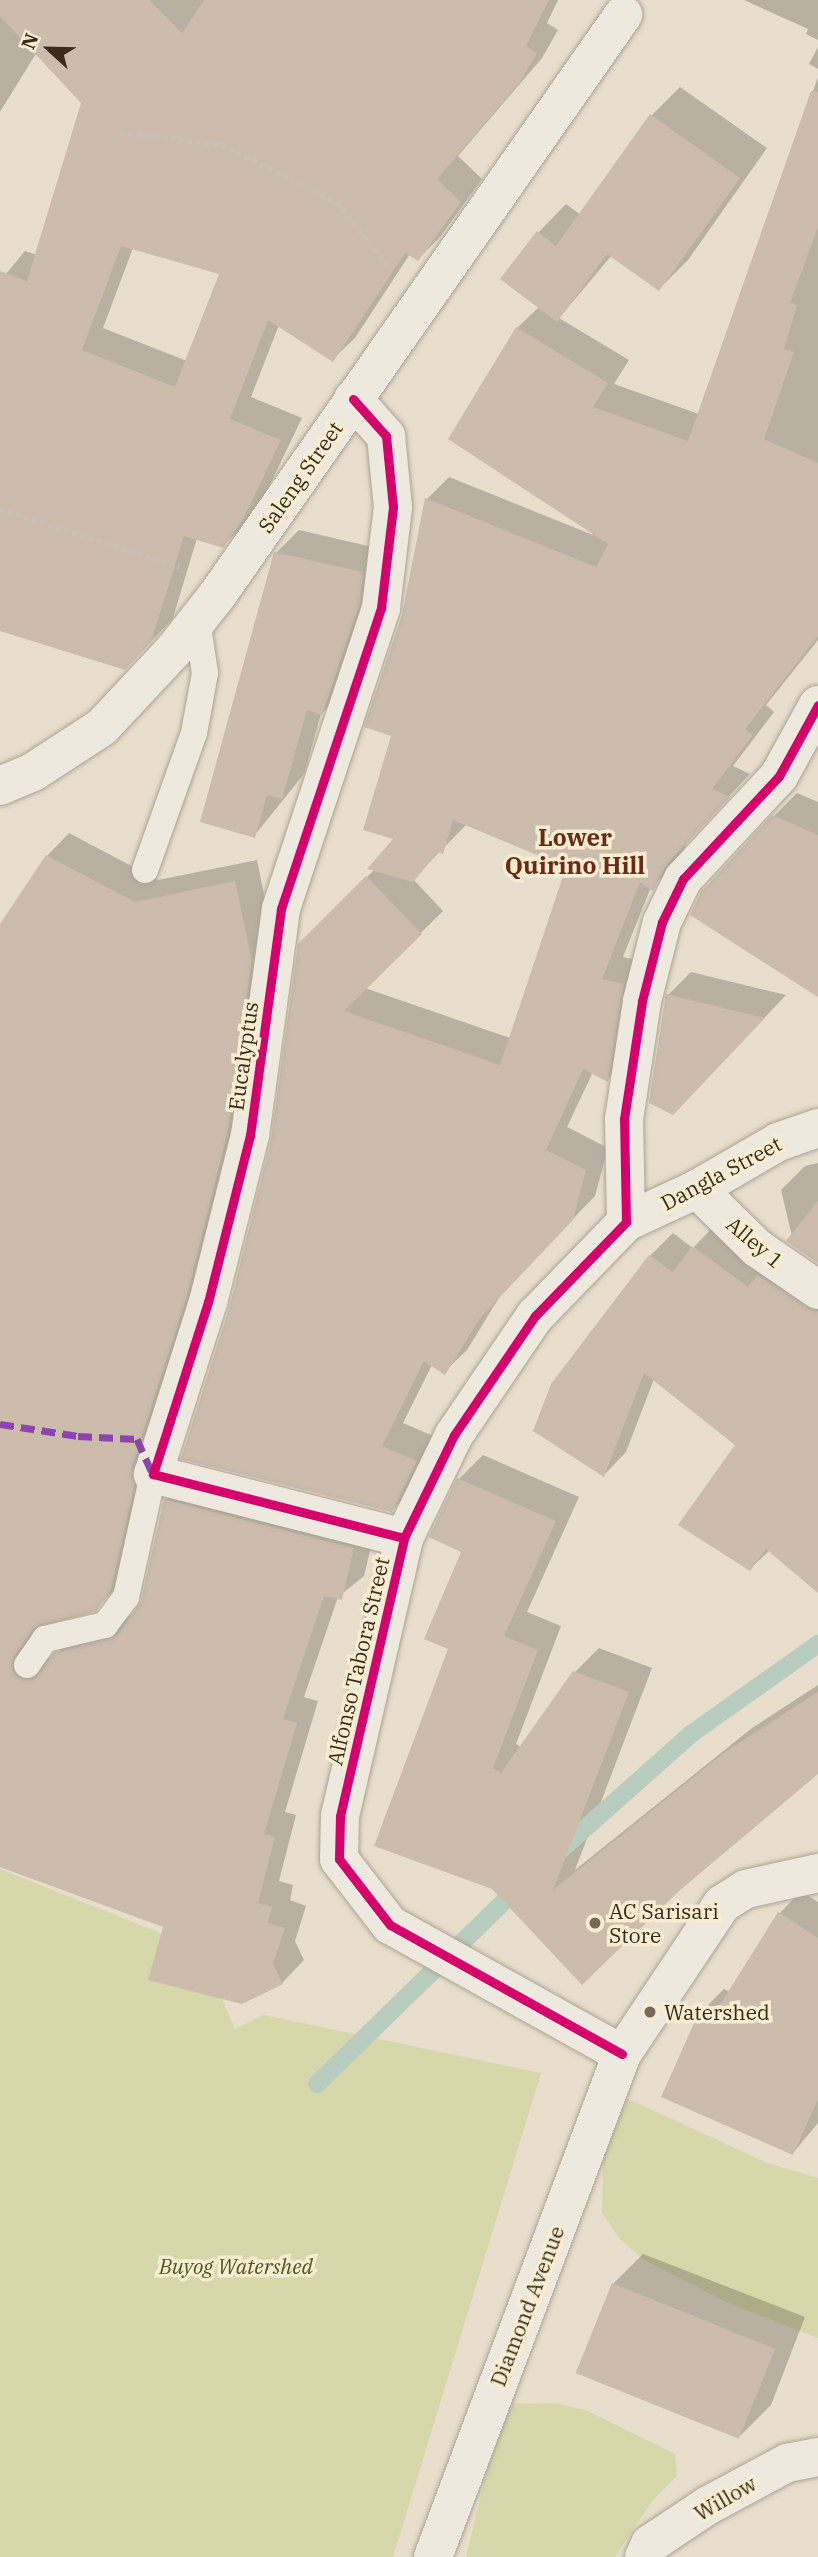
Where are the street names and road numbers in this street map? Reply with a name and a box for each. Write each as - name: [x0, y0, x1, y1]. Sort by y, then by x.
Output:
- street label: Saleng Street: [252, 416, 348, 538]
- street label: Eucalyptus: [223, 1000, 263, 1112]
- street label: Dangla Street: [656, 1131, 786, 1215]
- street label: Alley 1: [721, 1211, 789, 1273]
- street label: Alfonso Tabora Street: [322, 1554, 394, 1768]
- street label: Diamond Avenue: [485, 2222, 569, 2390]
- street label: Willow: [690, 2470, 760, 2526]

